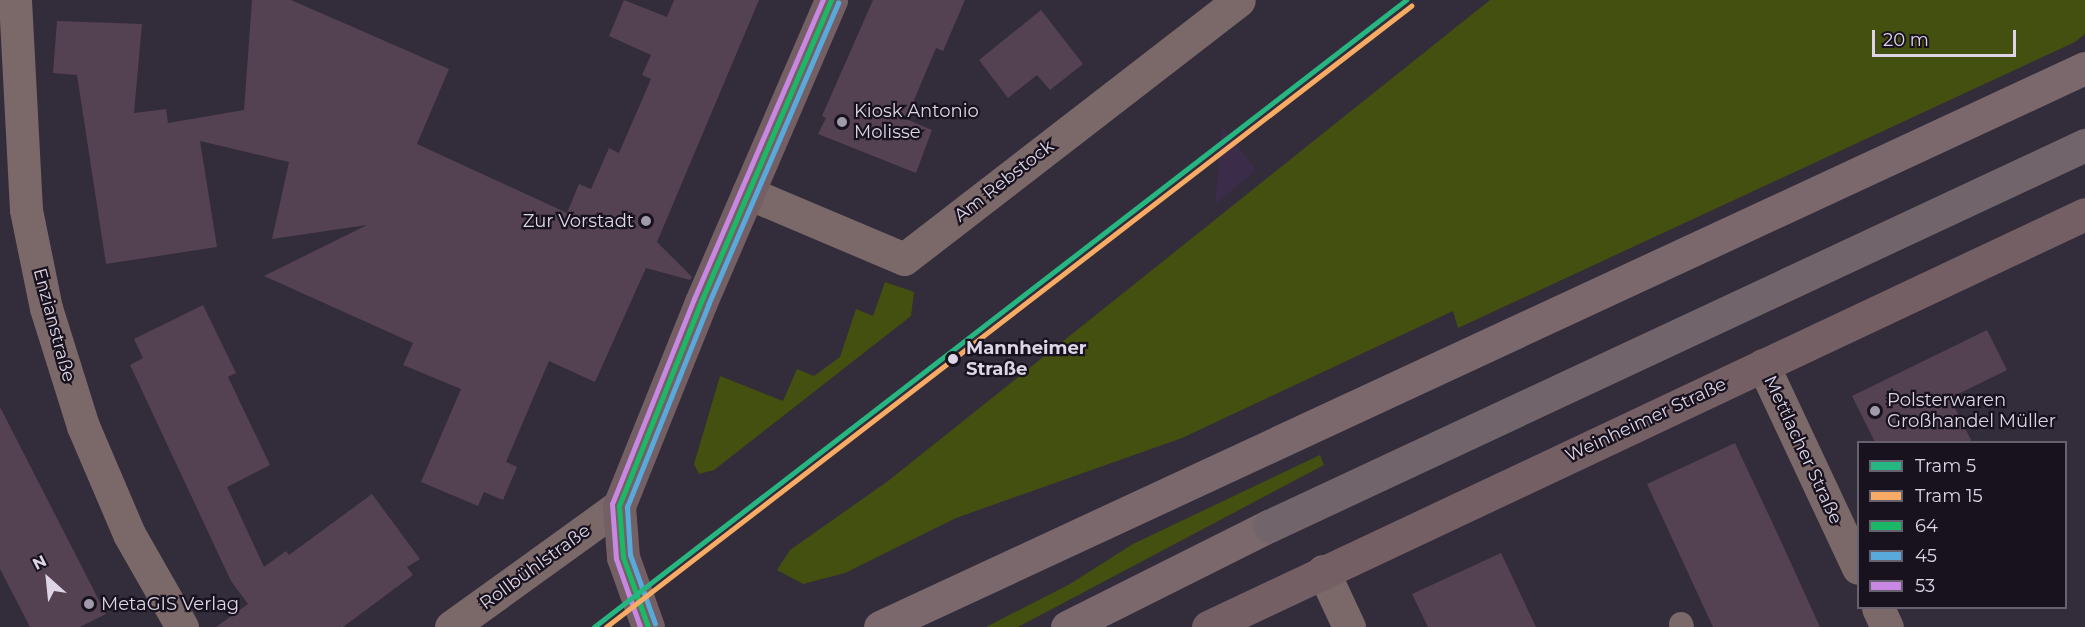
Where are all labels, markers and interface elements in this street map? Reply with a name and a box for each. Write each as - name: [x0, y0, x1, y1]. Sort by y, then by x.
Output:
- scale bar: [1875, 18, 2019, 56]
- text: 20 m: [1883, 29, 1929, 51]
- place label: Kiosk Antonio Molisse: [854, 101, 979, 144]
- marker: Kiosk Antonio Molisse: [835, 115, 849, 129]
- street label: Am Rebstock: [950, 135, 1058, 227]
- place label: Zur Vorstadt: [523, 210, 634, 232]
- marker: Zur Vorstadt: [639, 214, 653, 228]
- street label: Enzianstraße: [28, 266, 80, 384]
- place label: Mannheimer Straße: [966, 338, 1087, 380]
- marker: Mannheimer Straße: [944, 350, 962, 368]
- street label: Mettlacher Straße: [1759, 372, 1847, 528]
- street label: Weinheimer Straße: [1562, 373, 1730, 467]
- place label: Polsterwaren Großhandel Müller: [1887, 390, 2056, 432]
- marker: Polsterwaren Großhandel Müller: [1868, 404, 1882, 418]
- legend: [1857, 441, 2067, 609]
- text: Tram 5: [1915, 455, 1976, 477]
- text: Tram 15: [1915, 485, 1983, 507]
- text: 64: [1915, 515, 1938, 537]
- street label: Rollbühlstraße: [476, 520, 594, 614]
- text: 45: [1915, 545, 1937, 567]
- north arrow: [18, 549, 78, 609]
- text: N: [30, 551, 50, 574]
- text: 53: [1915, 575, 1935, 597]
- place label: MetaGIS Verlag: [101, 593, 239, 615]
- marker: MetaGIS Verlag: [82, 597, 96, 611]

